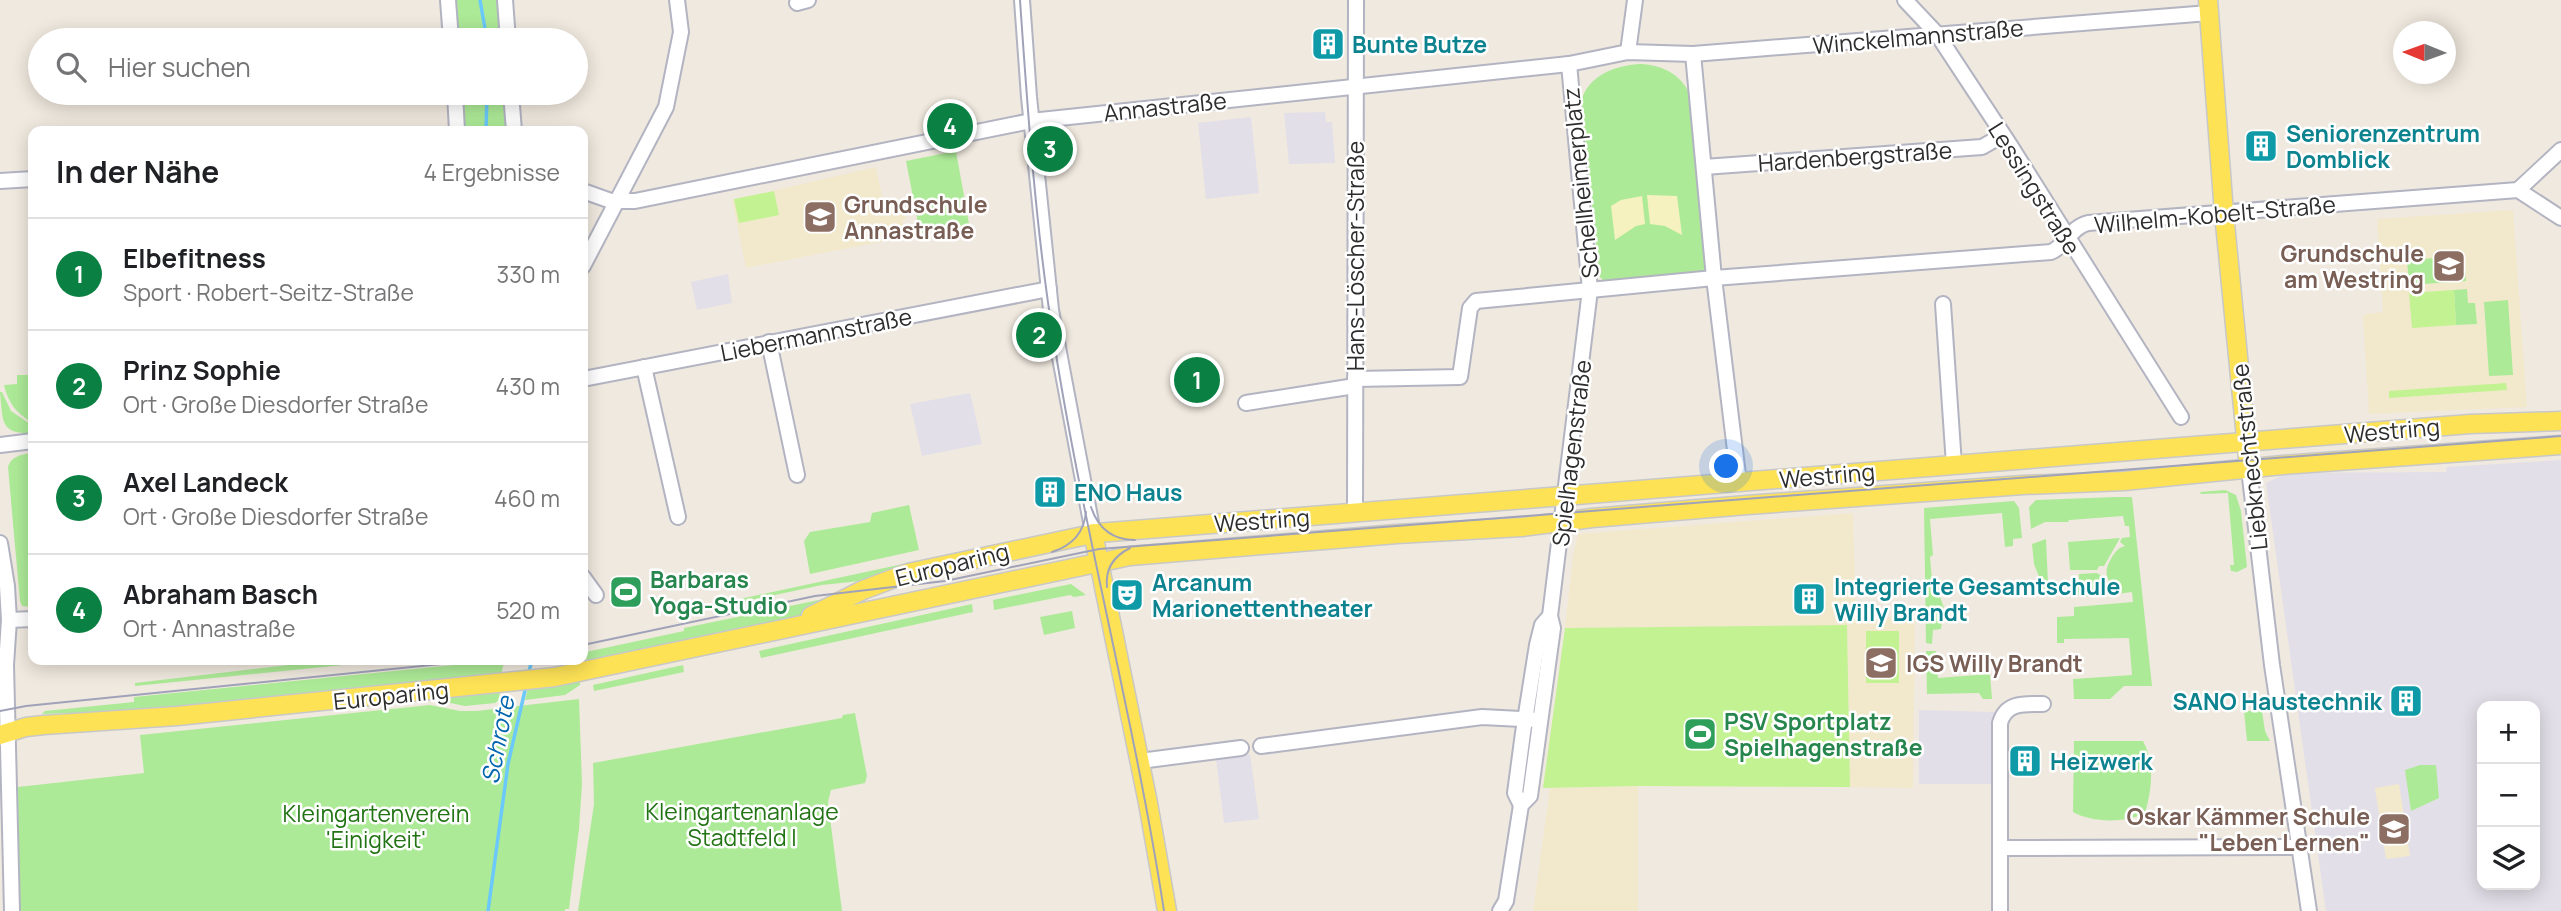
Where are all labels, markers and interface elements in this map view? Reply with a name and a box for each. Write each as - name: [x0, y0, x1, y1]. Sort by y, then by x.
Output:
- street label: Winckelmannstraße: [1811, 11, 2025, 61]
- north arrow: [2393, 21, 2456, 84]
- building icon: Bunte Butze: [1309, 25, 1347, 63]
- search box: [28, 28, 588, 105]
- place label: Bunte Butze: [1352, 28, 1487, 60]
- icon: search: [52, 48, 90, 86]
- text: Hier suchen: [108, 49, 251, 85]
- street label: Annastraße: [1102, 84, 1228, 128]
- street label: Schellheimerplatz: [1554, 86, 1606, 280]
- pin: 4: [927, 100, 973, 152]
- street label: Lessingstraße: [1981, 115, 2089, 261]
- place label: Seniorenzentrum Domblick: [2286, 117, 2480, 175]
- pin: 3: [1027, 123, 1073, 175]
- building icon: Seniorenzentrum Domblick: [2242, 127, 2280, 165]
- street label: Hardenbergstraße: [1757, 133, 1953, 179]
- street label: Hans-Löscher-Straße: [1339, 141, 1371, 371]
- text: In der Nähe: [56, 151, 219, 192]
- text: 4 Ergebnisse: [424, 156, 560, 188]
- place label: Grundschule Annastraße: [844, 188, 988, 246]
- street label: Wilhelm-Kobelt-Straße: [2093, 188, 2337, 240]
- school or university icon: Grundschule Annastraße: [801, 198, 839, 236]
- place label: Grundschule am Westring: [2280, 237, 2424, 295]
- text: Elbefitness: [123, 240, 266, 276]
- school or university icon: Grundschule am Westring: [2430, 247, 2468, 285]
- text: 1: [74, 258, 84, 290]
- text: 330 m: [496, 258, 560, 290]
- text: Sport · Robert-Seitz-Straße: [123, 276, 414, 308]
- street label: Liebermannstraße: [717, 300, 915, 368]
- pin: 2: [1016, 309, 1062, 361]
- text: Prinz Sophie: [123, 352, 281, 388]
- pin: 1: [1174, 354, 1220, 406]
- street label: Spielhagenstraße: [1544, 358, 1598, 548]
- street label: Liebknechtstraße: [2223, 362, 2275, 552]
- text: 2: [72, 370, 86, 402]
- text: 430 m: [496, 370, 560, 402]
- text: Ort · Große Diesdorfer Straße: [123, 388, 428, 420]
- street label: Westring: [2343, 410, 2441, 450]
- your location: [1709, 449, 1743, 483]
- street label: Westring: [1778, 455, 1876, 495]
- text: Axel Landeck: [123, 464, 288, 500]
- building icon: ENO Haus: [1031, 473, 1069, 511]
- place label: ENO Haus: [1074, 476, 1183, 508]
- text: 3: [72, 482, 86, 514]
- text: 460 m: [494, 482, 560, 514]
- text: Ort · Große Diesdorfer Straße: [123, 500, 428, 532]
- street label: Westring: [1213, 501, 1311, 539]
- street label: Europaring: [892, 534, 1012, 594]
- place label: Barbaras Yoga-Studio: [650, 563, 788, 621]
- place label: Arcanum Marionettentheater: [1152, 566, 1373, 624]
- place label: Integrierte Gesamtschule Willy Brandt: [1834, 570, 2121, 628]
- sports icon: Barbaras Yoga-Studio: [607, 573, 645, 611]
- text: Abraham Basch: [123, 576, 318, 612]
- theatre icon: Arcanum Marionettentheater: [1108, 576, 1146, 614]
- building icon: Integrierte Gesamtschule Willy Brandt: [1790, 580, 1828, 618]
- text: 4: [72, 594, 86, 626]
- text: 520 m: [496, 594, 560, 626]
- text: Ort · Annastraße: [123, 612, 295, 644]
- school or university icon: IGS Willy Brandt: [1862, 644, 1900, 682]
- place label: IGS Willy Brandt: [1906, 647, 2083, 679]
- street label: Europaring: [332, 673, 450, 717]
- building icon: SANO Haustechnik: [2387, 682, 2425, 720]
- place label: SANO Haustechnik: [2172, 685, 2383, 717]
- water label: Schrote: [472, 692, 522, 786]
- map controls: [2477, 701, 2540, 890]
- button: +: [2477, 701, 2540, 764]
- place label: PSV Sportplatz Spielhagenstraße: [1724, 705, 1923, 763]
- sports icon: PSV Sportplatz Spielhagenstraße: [1681, 715, 1719, 753]
- building icon: Heizwerk: [2006, 742, 2044, 780]
- place label: Heizwerk: [2050, 745, 2153, 777]
- button: −: [2477, 764, 2540, 827]
- park label: Kleingartenanlage Stadtfeld I: [645, 795, 839, 853]
- park label: Kleingartenverein 'Einigkeit': [283, 797, 469, 855]
- place label: Oskar Kämmer Schule "Leben Lernen": [2127, 800, 2370, 858]
- school or university icon: Oskar Kämmer Schule "Leben Lernen": [2375, 810, 2413, 848]
- button: layers: [2477, 827, 2540, 890]

